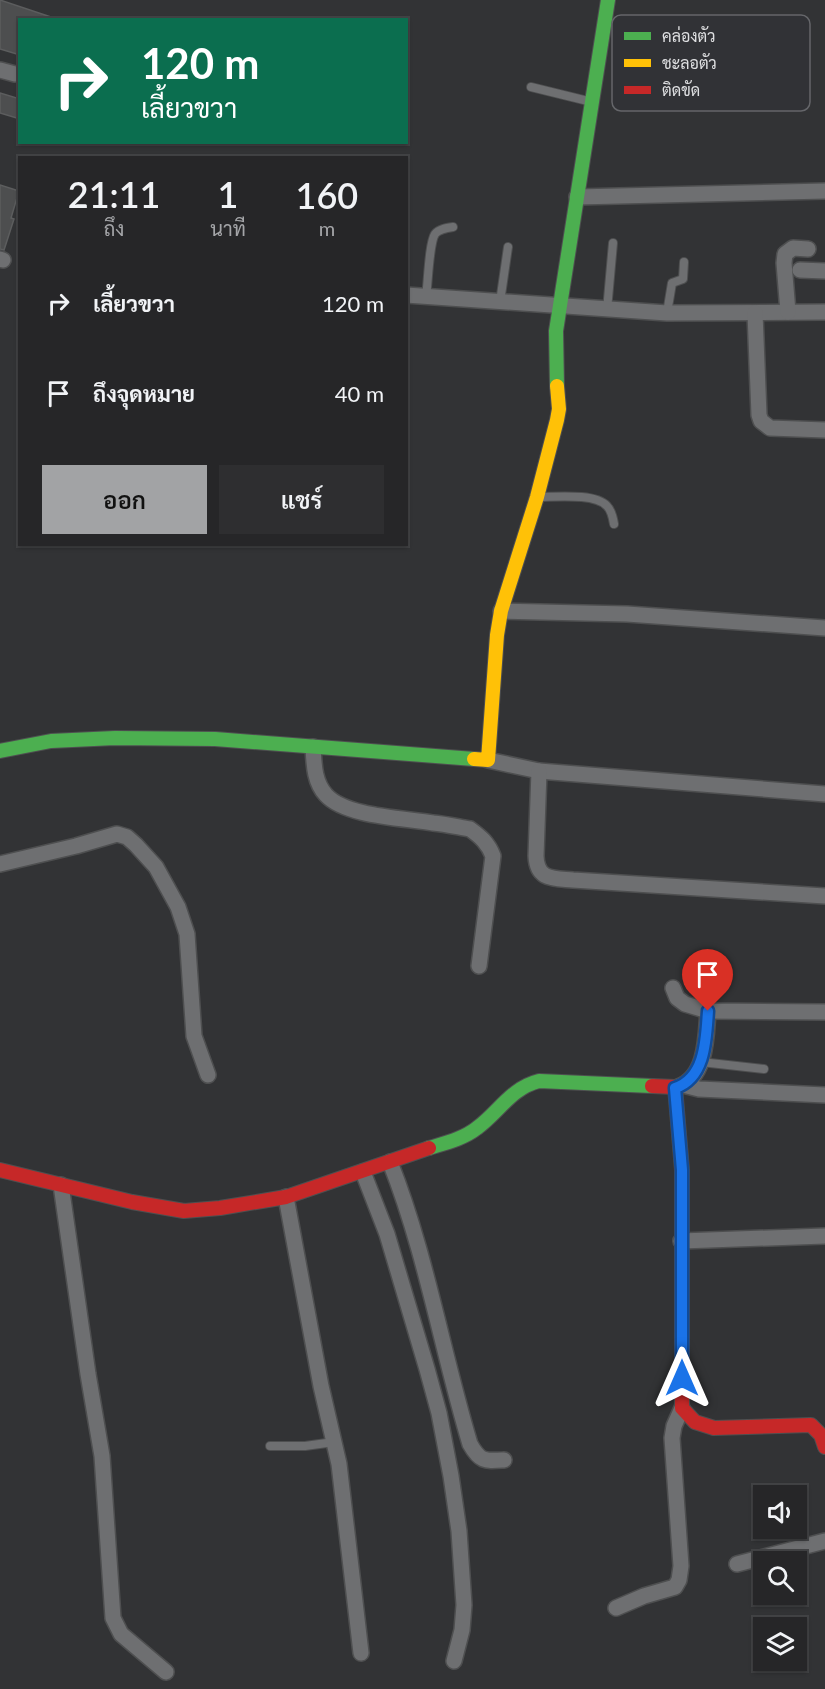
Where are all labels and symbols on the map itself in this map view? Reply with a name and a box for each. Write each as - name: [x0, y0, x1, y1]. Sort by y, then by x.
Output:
- legend: [612, 15, 810, 111]
- text: คล่องตัว: [662, 26, 716, 45]
- text: ชะลอตัว: [662, 53, 717, 72]
- text: ติดขัด: [662, 80, 700, 99]
- pin: [682, 949, 733, 1011]
- position arrow: [650, 1346, 714, 1410]

